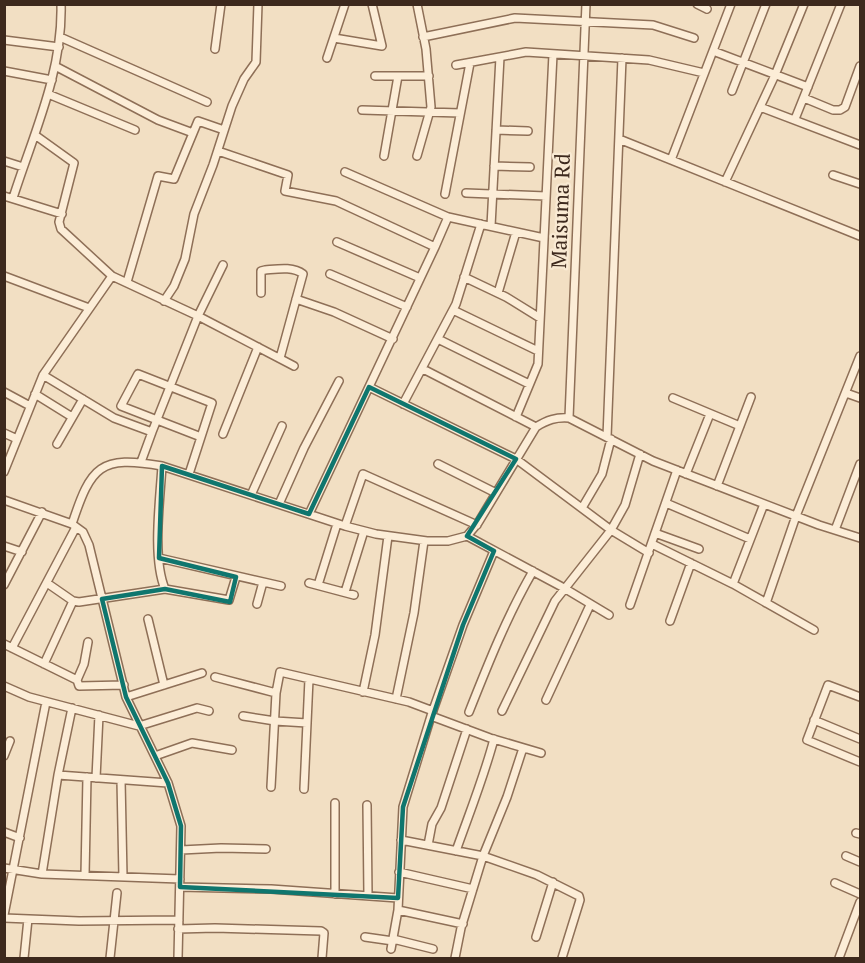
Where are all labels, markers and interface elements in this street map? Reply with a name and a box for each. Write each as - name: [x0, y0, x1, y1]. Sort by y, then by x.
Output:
- street label: Maisuma Rd: [544, 153, 576, 269]

